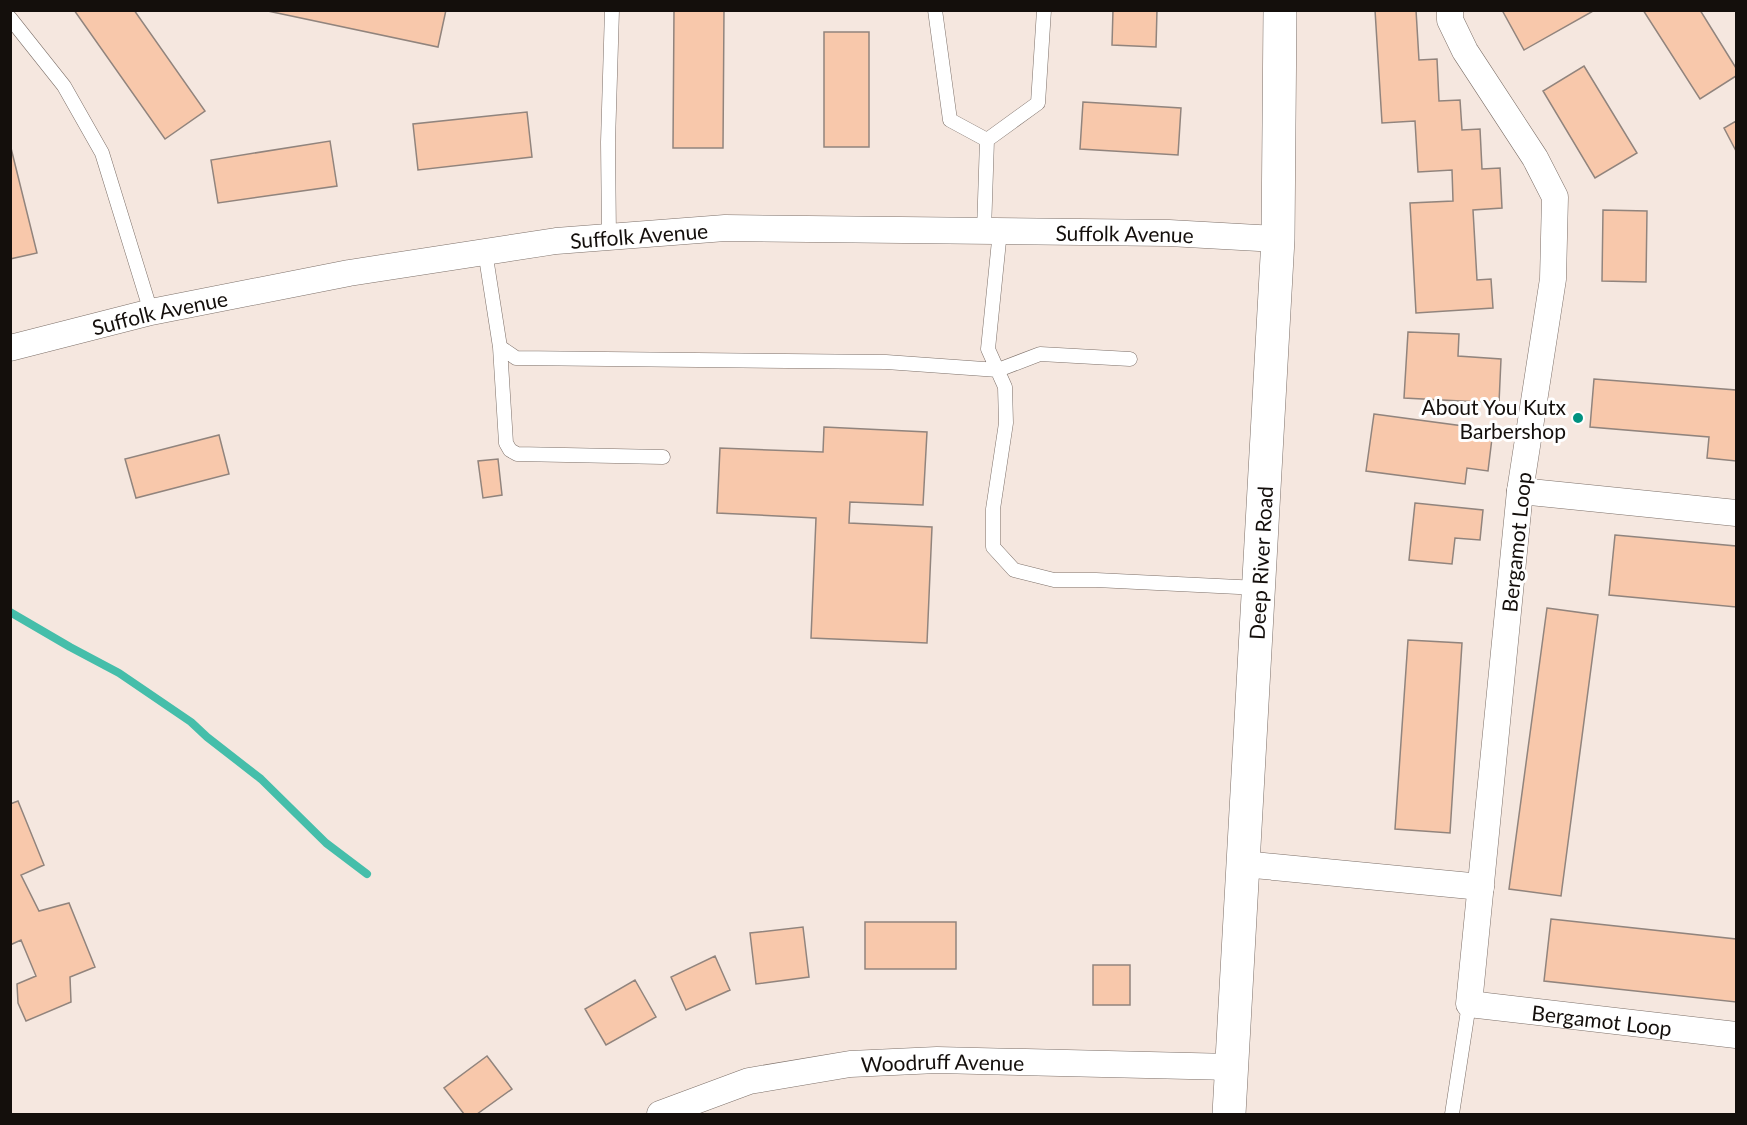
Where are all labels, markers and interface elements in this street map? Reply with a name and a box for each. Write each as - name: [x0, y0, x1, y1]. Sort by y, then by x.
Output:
- street label: Suffolk Avenue: [569, 217, 709, 252]
- street label: Suffolk Avenue: [1055, 219, 1195, 247]
- street label: Suffolk Avenue: [89, 285, 230, 339]
- place label: About You Kutx Barbershop: [1421, 394, 1567, 443]
- marker: About You Kutx Barbershop: [1571, 411, 1585, 425]
- street label: Bergamot Loop: [1496, 471, 1536, 613]
- street label: Deep River Road: [1243, 485, 1277, 640]
- street label: Bergamot Loop: [1530, 999, 1673, 1040]
- street label: Woodruff Avenue: [860, 1047, 1025, 1076]

